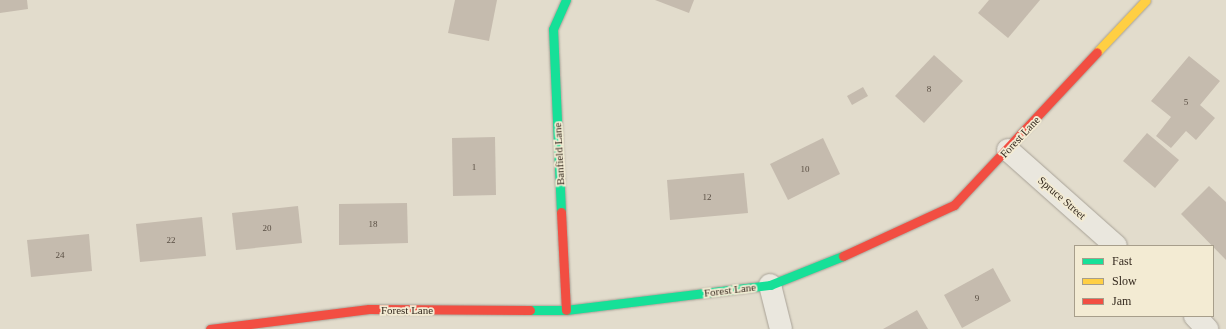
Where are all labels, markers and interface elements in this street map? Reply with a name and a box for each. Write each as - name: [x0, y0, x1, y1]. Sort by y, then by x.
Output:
- house number: 8: [927, 84, 931, 94]
- house number: 5: [1184, 97, 1188, 107]
- street label: Forest Lane: [997, 113, 1043, 161]
- street label: Banfield Lane: [551, 122, 567, 186]
- house number: 1: [472, 162, 476, 172]
- house number: 10: [800, 164, 810, 174]
- street label: Spruce Street: [1035, 174, 1089, 222]
- house number: 12: [702, 192, 712, 202]
- house number: 18: [368, 219, 378, 229]
- house number: 20: [262, 223, 272, 233]
- house number: 22: [166, 235, 176, 245]
- legend: [1074, 245, 1214, 317]
- house number: 24: [56, 250, 64, 260]
- text: Fast: [1112, 254, 1132, 268]
- text: Slow: [1112, 274, 1137, 288]
- street label: Forest Lane: [703, 280, 757, 300]
- house number: 9: [975, 293, 979, 303]
- text: Jam: [1112, 294, 1131, 308]
- street label: Forest Lane: [381, 303, 433, 317]

